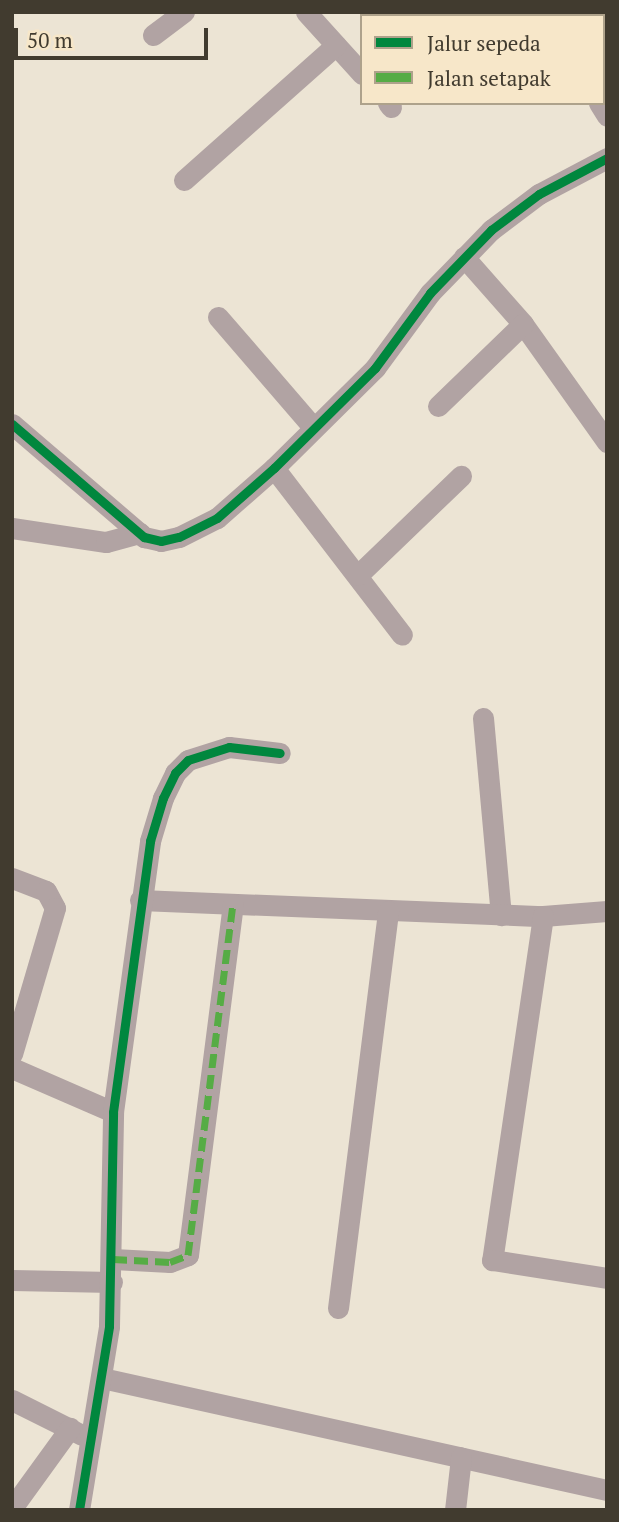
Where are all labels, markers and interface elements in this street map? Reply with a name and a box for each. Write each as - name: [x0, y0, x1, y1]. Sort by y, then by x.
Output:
- scale bar: [18, 14, 212, 58]
- legend: [360, 14, 605, 105]
- text: 50 m: [27, 26, 73, 54]
- text: Jalur sepeda: [427, 29, 541, 57]
- text: Jalan setapak: [427, 64, 551, 92]

